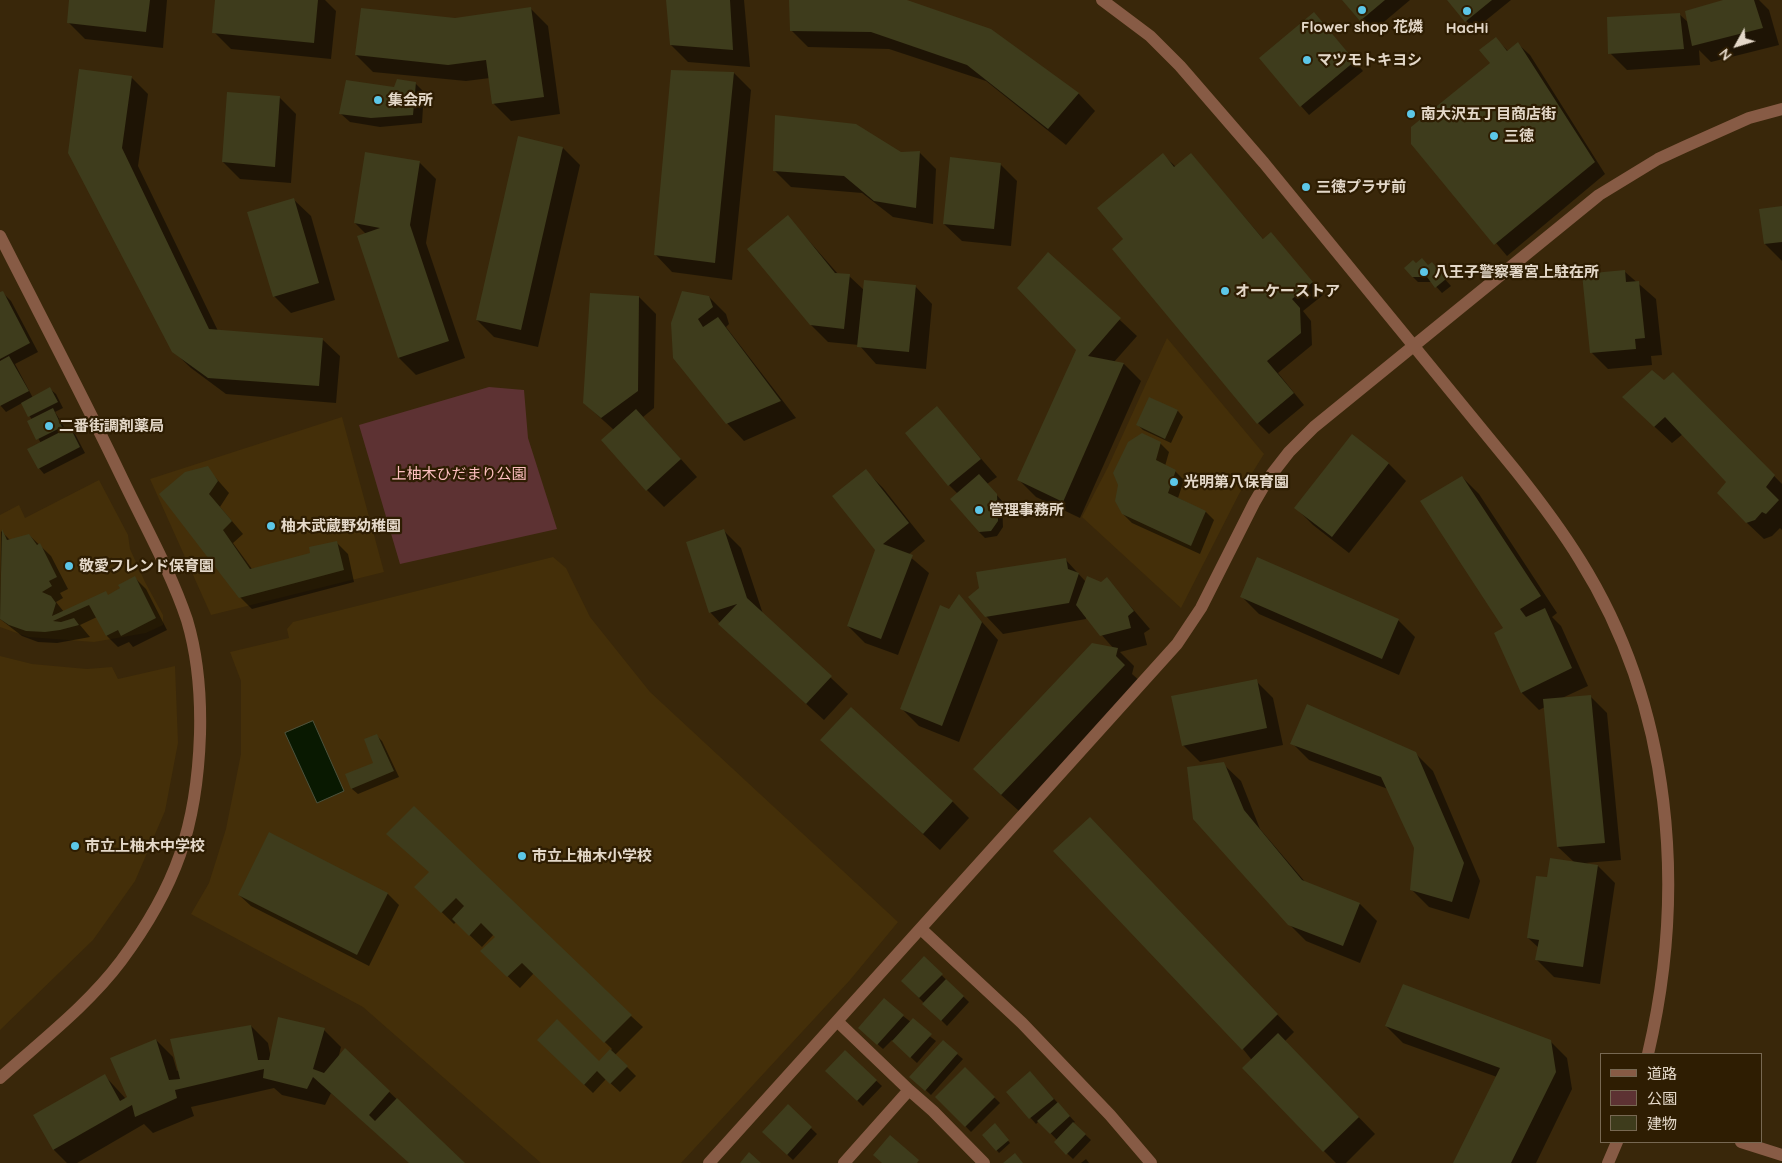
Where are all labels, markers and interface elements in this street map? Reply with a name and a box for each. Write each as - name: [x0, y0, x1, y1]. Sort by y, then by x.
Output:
- marker: Flower shop 花燐: [1356, 4, 1368, 16]
- marker: HacHi: [1461, 5, 1473, 17]
- place label: Flower shop 花燐: [1301, 18, 1423, 36]
- place label: HacHi: [1446, 19, 1488, 37]
- north arrow: [1712, 20, 1762, 70]
- text: N: [1715, 45, 1736, 64]
- place label: マツモトキヨシ: [1317, 51, 1422, 69]
- marker: マツモトキヨシ: [1301, 54, 1313, 66]
- place label: 集会所: [388, 91, 433, 109]
- marker: 集会所: [372, 94, 384, 106]
- place label: 南大沢五丁目商店街: [1421, 105, 1556, 123]
- marker: 南大沢五丁目商店街: [1405, 108, 1417, 120]
- place label: 三徳: [1504, 127, 1534, 145]
- marker: 三徳: [1488, 130, 1500, 142]
- place label: 三徳プラザ前: [1316, 178, 1406, 196]
- marker: 三徳プラザ前: [1300, 181, 1312, 193]
- place label: 八王子警察署宮上駐在所: [1434, 263, 1599, 281]
- marker: 八王子警察署宮上駐在所: [1418, 266, 1430, 278]
- place label: オーケーストア: [1235, 282, 1340, 300]
- marker: オーケーストア: [1219, 285, 1231, 297]
- place label: 二番街調剤薬局: [59, 417, 164, 435]
- marker: 二番街調剤薬局: [43, 420, 55, 432]
- park label: 上柚木ひだまり公園: [392, 465, 526, 483]
- place label: 光明第八保育園: [1184, 473, 1289, 491]
- marker: 光明第八保育園: [1168, 476, 1180, 488]
- place label: 管理事務所: [989, 501, 1064, 519]
- marker: 管理事務所: [973, 504, 985, 516]
- place label: 柚木武蔵野幼稚園: [281, 517, 401, 535]
- marker: 柚木武蔵野幼稚園: [265, 520, 277, 532]
- place label: 敬愛フレンド保育園: [79, 557, 214, 575]
- marker: 敬愛フレンド保育園: [63, 560, 75, 572]
- place label: 市立上柚木中学校: [85, 837, 205, 855]
- marker: 市立上柚木中学校: [69, 840, 81, 852]
- place label: 市立上柚木小学校: [532, 847, 652, 865]
- marker: 市立上柚木小学校: [516, 850, 528, 862]
- legend: [1600, 1053, 1762, 1143]
- text: 道路: [1647, 1064, 1677, 1083]
- text: 公園: [1647, 1089, 1677, 1108]
- text: 建物: [1647, 1114, 1677, 1133]

